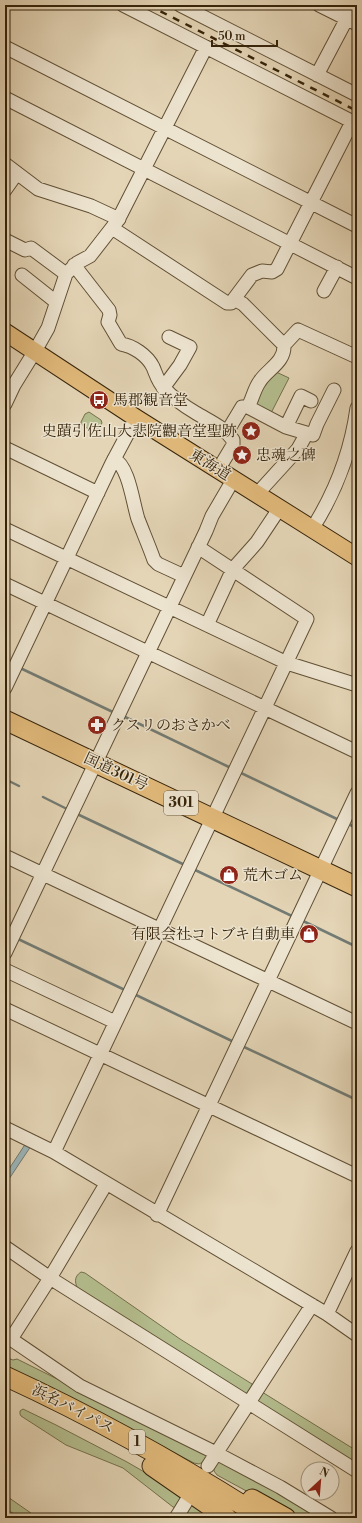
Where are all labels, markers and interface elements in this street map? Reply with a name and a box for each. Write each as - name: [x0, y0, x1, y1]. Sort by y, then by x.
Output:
- scale bar: [212, 22, 277, 48]
- text: 50 m: [218, 29, 246, 44]
- bus stop icon: 馬郡観音堂: [88, 389, 110, 411]
- place label: 馬郡観音堂: [113, 391, 188, 410]
- place icon: 史蹟引佐山大悲院觀音堂聖跡: [240, 420, 262, 442]
- place label: 史蹟引佐山大悲院觀音堂聖跡: [42, 422, 237, 441]
- place icon: 忠魂之碑: [231, 444, 253, 466]
- street label: 東海道: [186, 445, 234, 485]
- place label: 忠魂之碑: [256, 446, 316, 465]
- pharmacy icon: クスリのおさかべ: [86, 714, 108, 736]
- place label: クスリのおさかべ: [111, 716, 231, 735]
- street label: 国道301号: [81, 749, 151, 795]
- road number: 301: [164, 791, 198, 815]
- shop icon: 荒木ゴム: [218, 864, 240, 886]
- place label: 荒木ゴム: [243, 866, 303, 885]
- shop icon: 有限会社コトブキ自動車: [298, 923, 320, 945]
- place label: 有限会社コトブキ自動車: [131, 925, 295, 944]
- street label: 浜名バイパス: [29, 1380, 117, 1438]
- road number: 1: [129, 1430, 145, 1454]
- north arrow: [300, 1461, 340, 1501]
- text: N: [317, 1465, 331, 1481]

